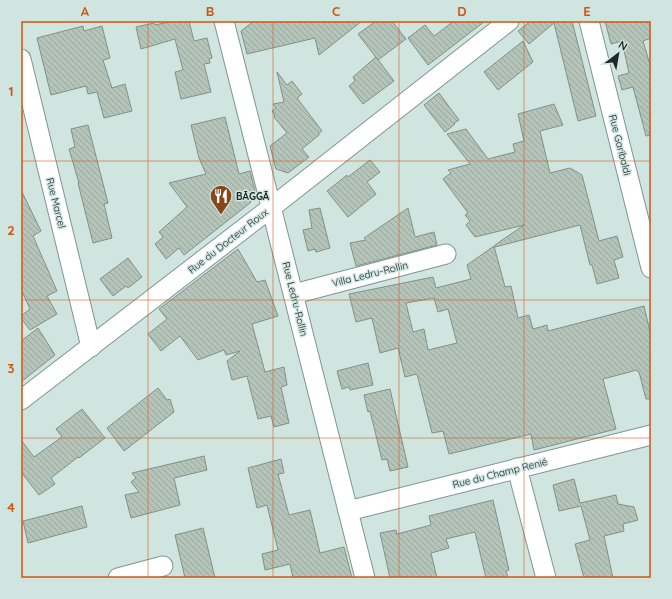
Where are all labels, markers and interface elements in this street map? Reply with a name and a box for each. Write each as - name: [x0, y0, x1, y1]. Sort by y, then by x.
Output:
- text: A: [81, 3, 90, 19]
- text: B: [206, 3, 214, 19]
- text: C: [332, 3, 340, 19]
- text: D: [457, 3, 467, 19]
- text: E: [583, 3, 591, 19]
- north arrow: [598, 34, 638, 74]
- text: N: [616, 37, 630, 54]
- text: 1: [8, 83, 14, 99]
- street label: Rue Garibaldi: [606, 113, 634, 177]
- street label: Rue Marcel: [43, 176, 69, 230]
- restaurant icon: BĀGGĀ: [208, 183, 234, 216]
- place label: BĀGGĀ: [236, 190, 270, 203]
- street label: Rue du Docteur Roux: [185, 206, 271, 276]
- text: 2: [7, 222, 15, 238]
- street label: Villa Ledru-Rollin: [331, 258, 409, 290]
- street label: Rue Ledru-Rollin: [279, 260, 311, 338]
- text: 3: [8, 360, 15, 376]
- street label: Rue du Champ Renié: [451, 455, 549, 491]
- text: 4: [7, 499, 15, 515]

